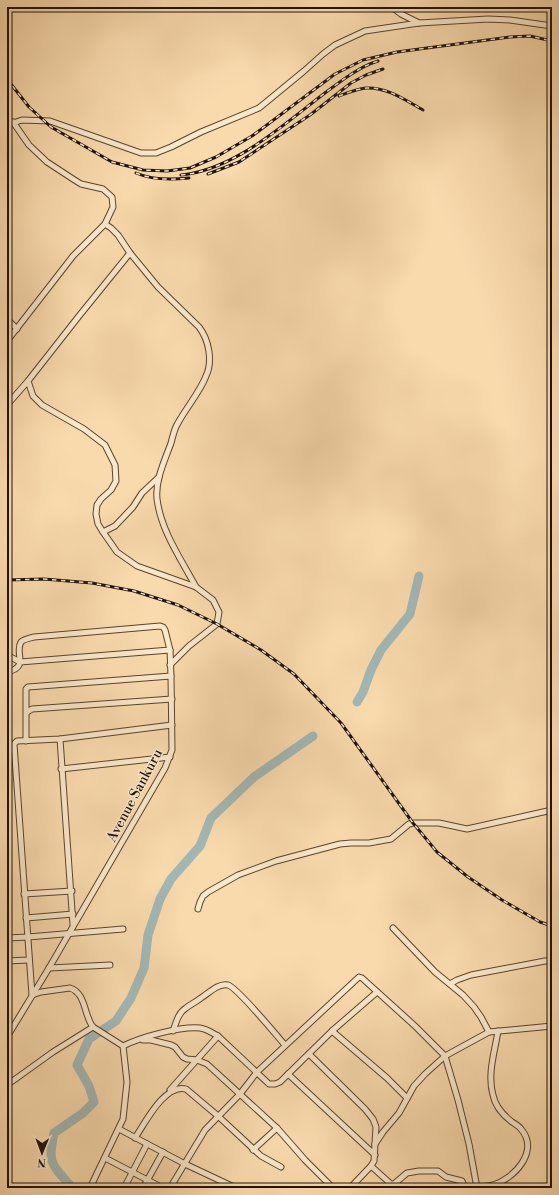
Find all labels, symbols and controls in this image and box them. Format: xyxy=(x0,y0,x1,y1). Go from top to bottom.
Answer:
street label: Avenue Sankuru xyxy=(102,746,167,846)
north arrow xyxy=(22,1133,62,1173)
text: N xyxy=(37,1155,46,1169)

